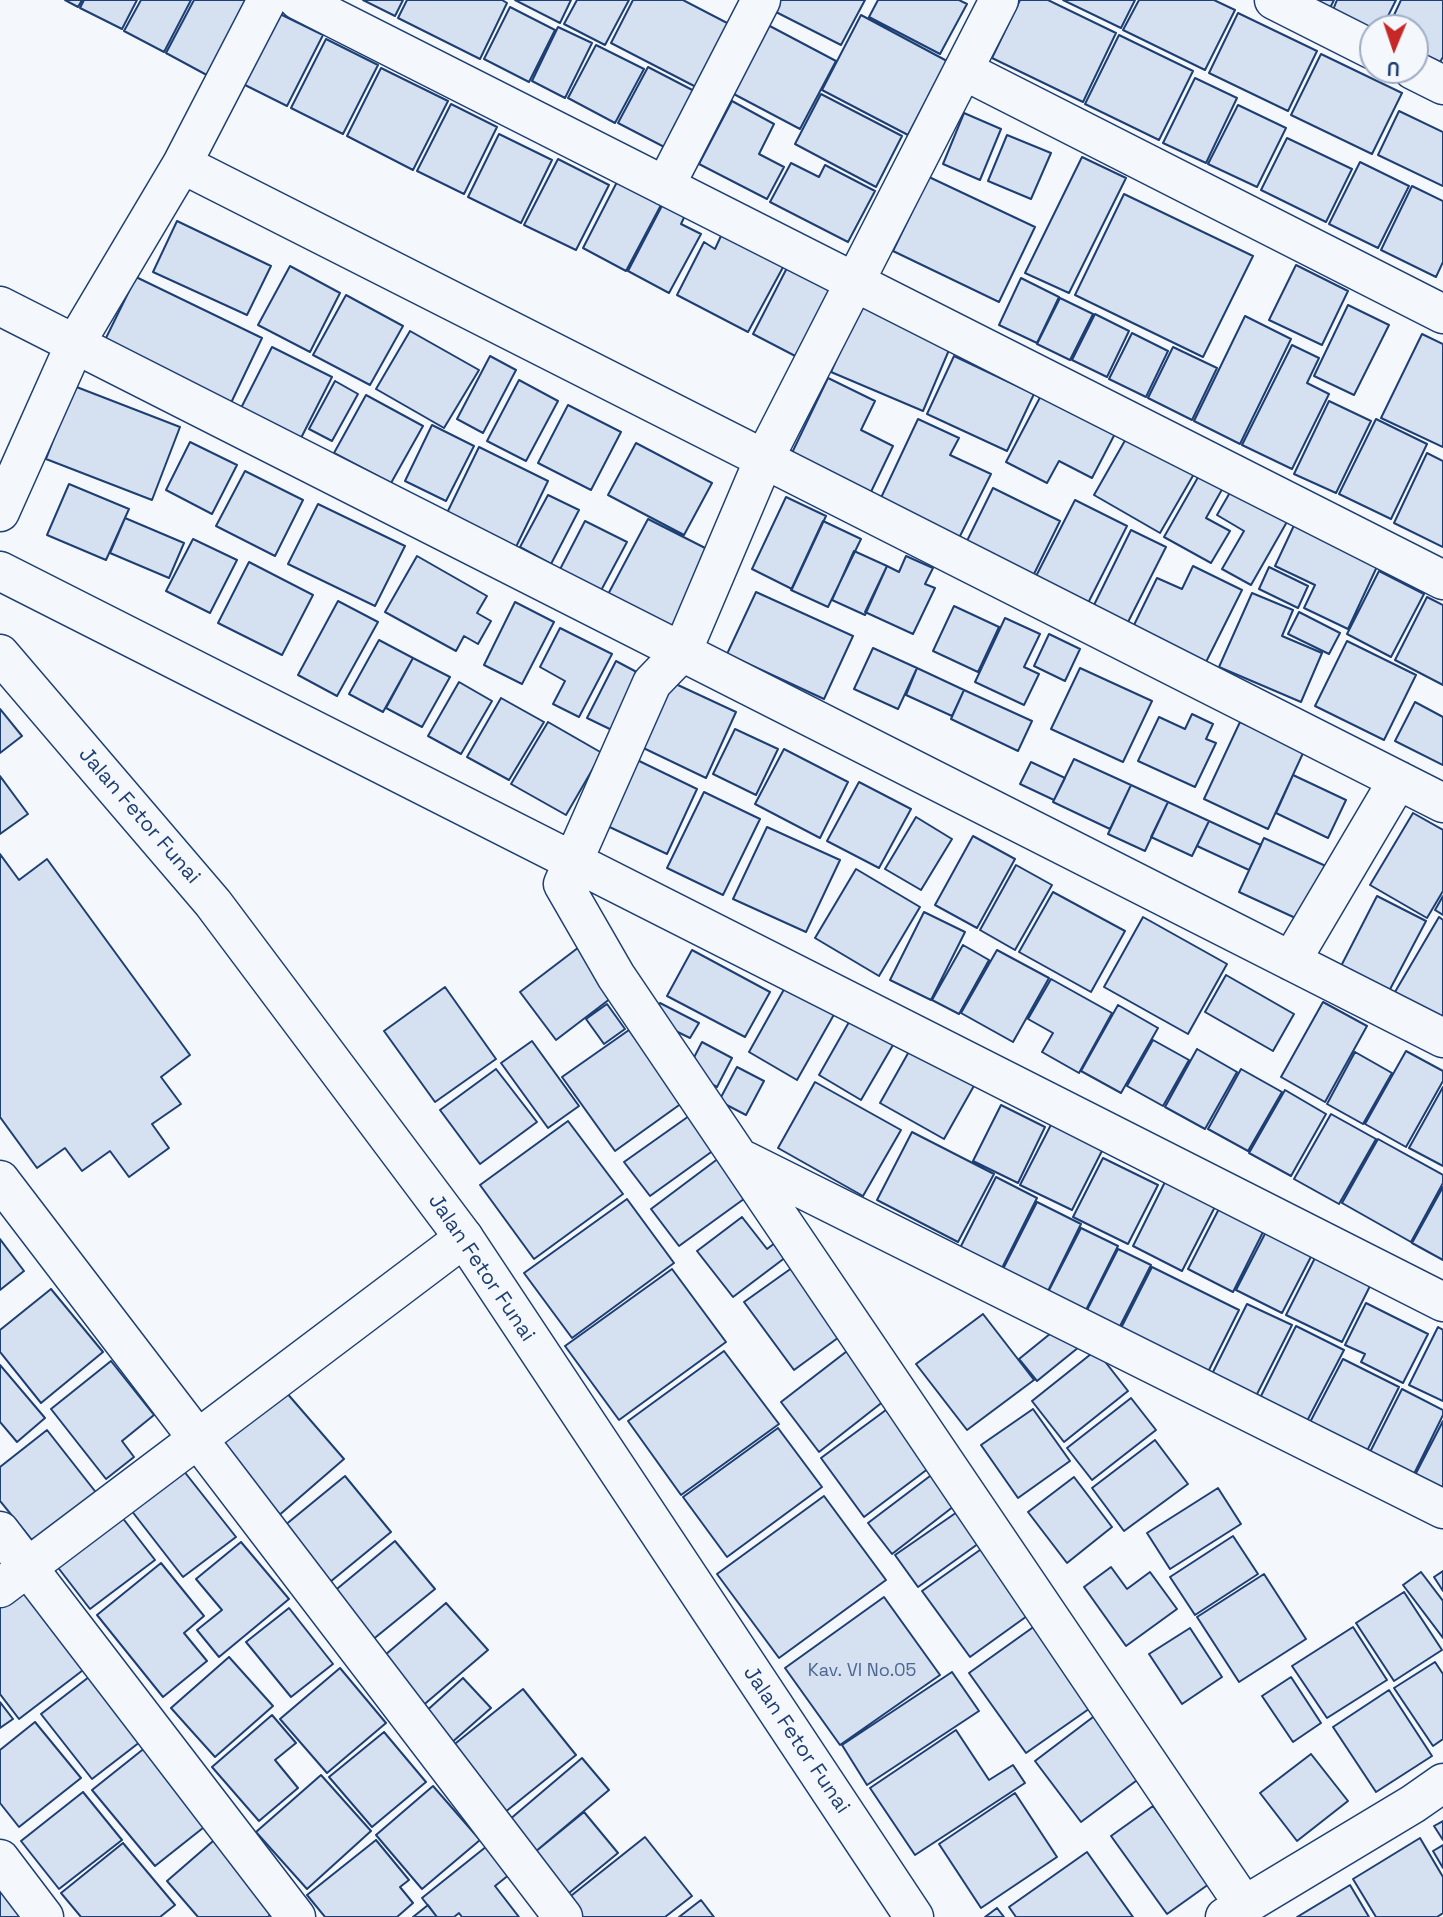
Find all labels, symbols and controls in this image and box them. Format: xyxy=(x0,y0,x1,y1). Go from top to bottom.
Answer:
north arrow xyxy=(1359,14,1429,84)
text: U xyxy=(1386,56,1400,81)
street label: Jalan Fetor Funai xyxy=(73,743,205,889)
street label: Jalan Fetor Funai xyxy=(422,1189,540,1347)
house number: Kav. VI No.05 xyxy=(808,1660,916,1682)
street label: Jalan Fetor Funai xyxy=(737,1661,855,1819)

